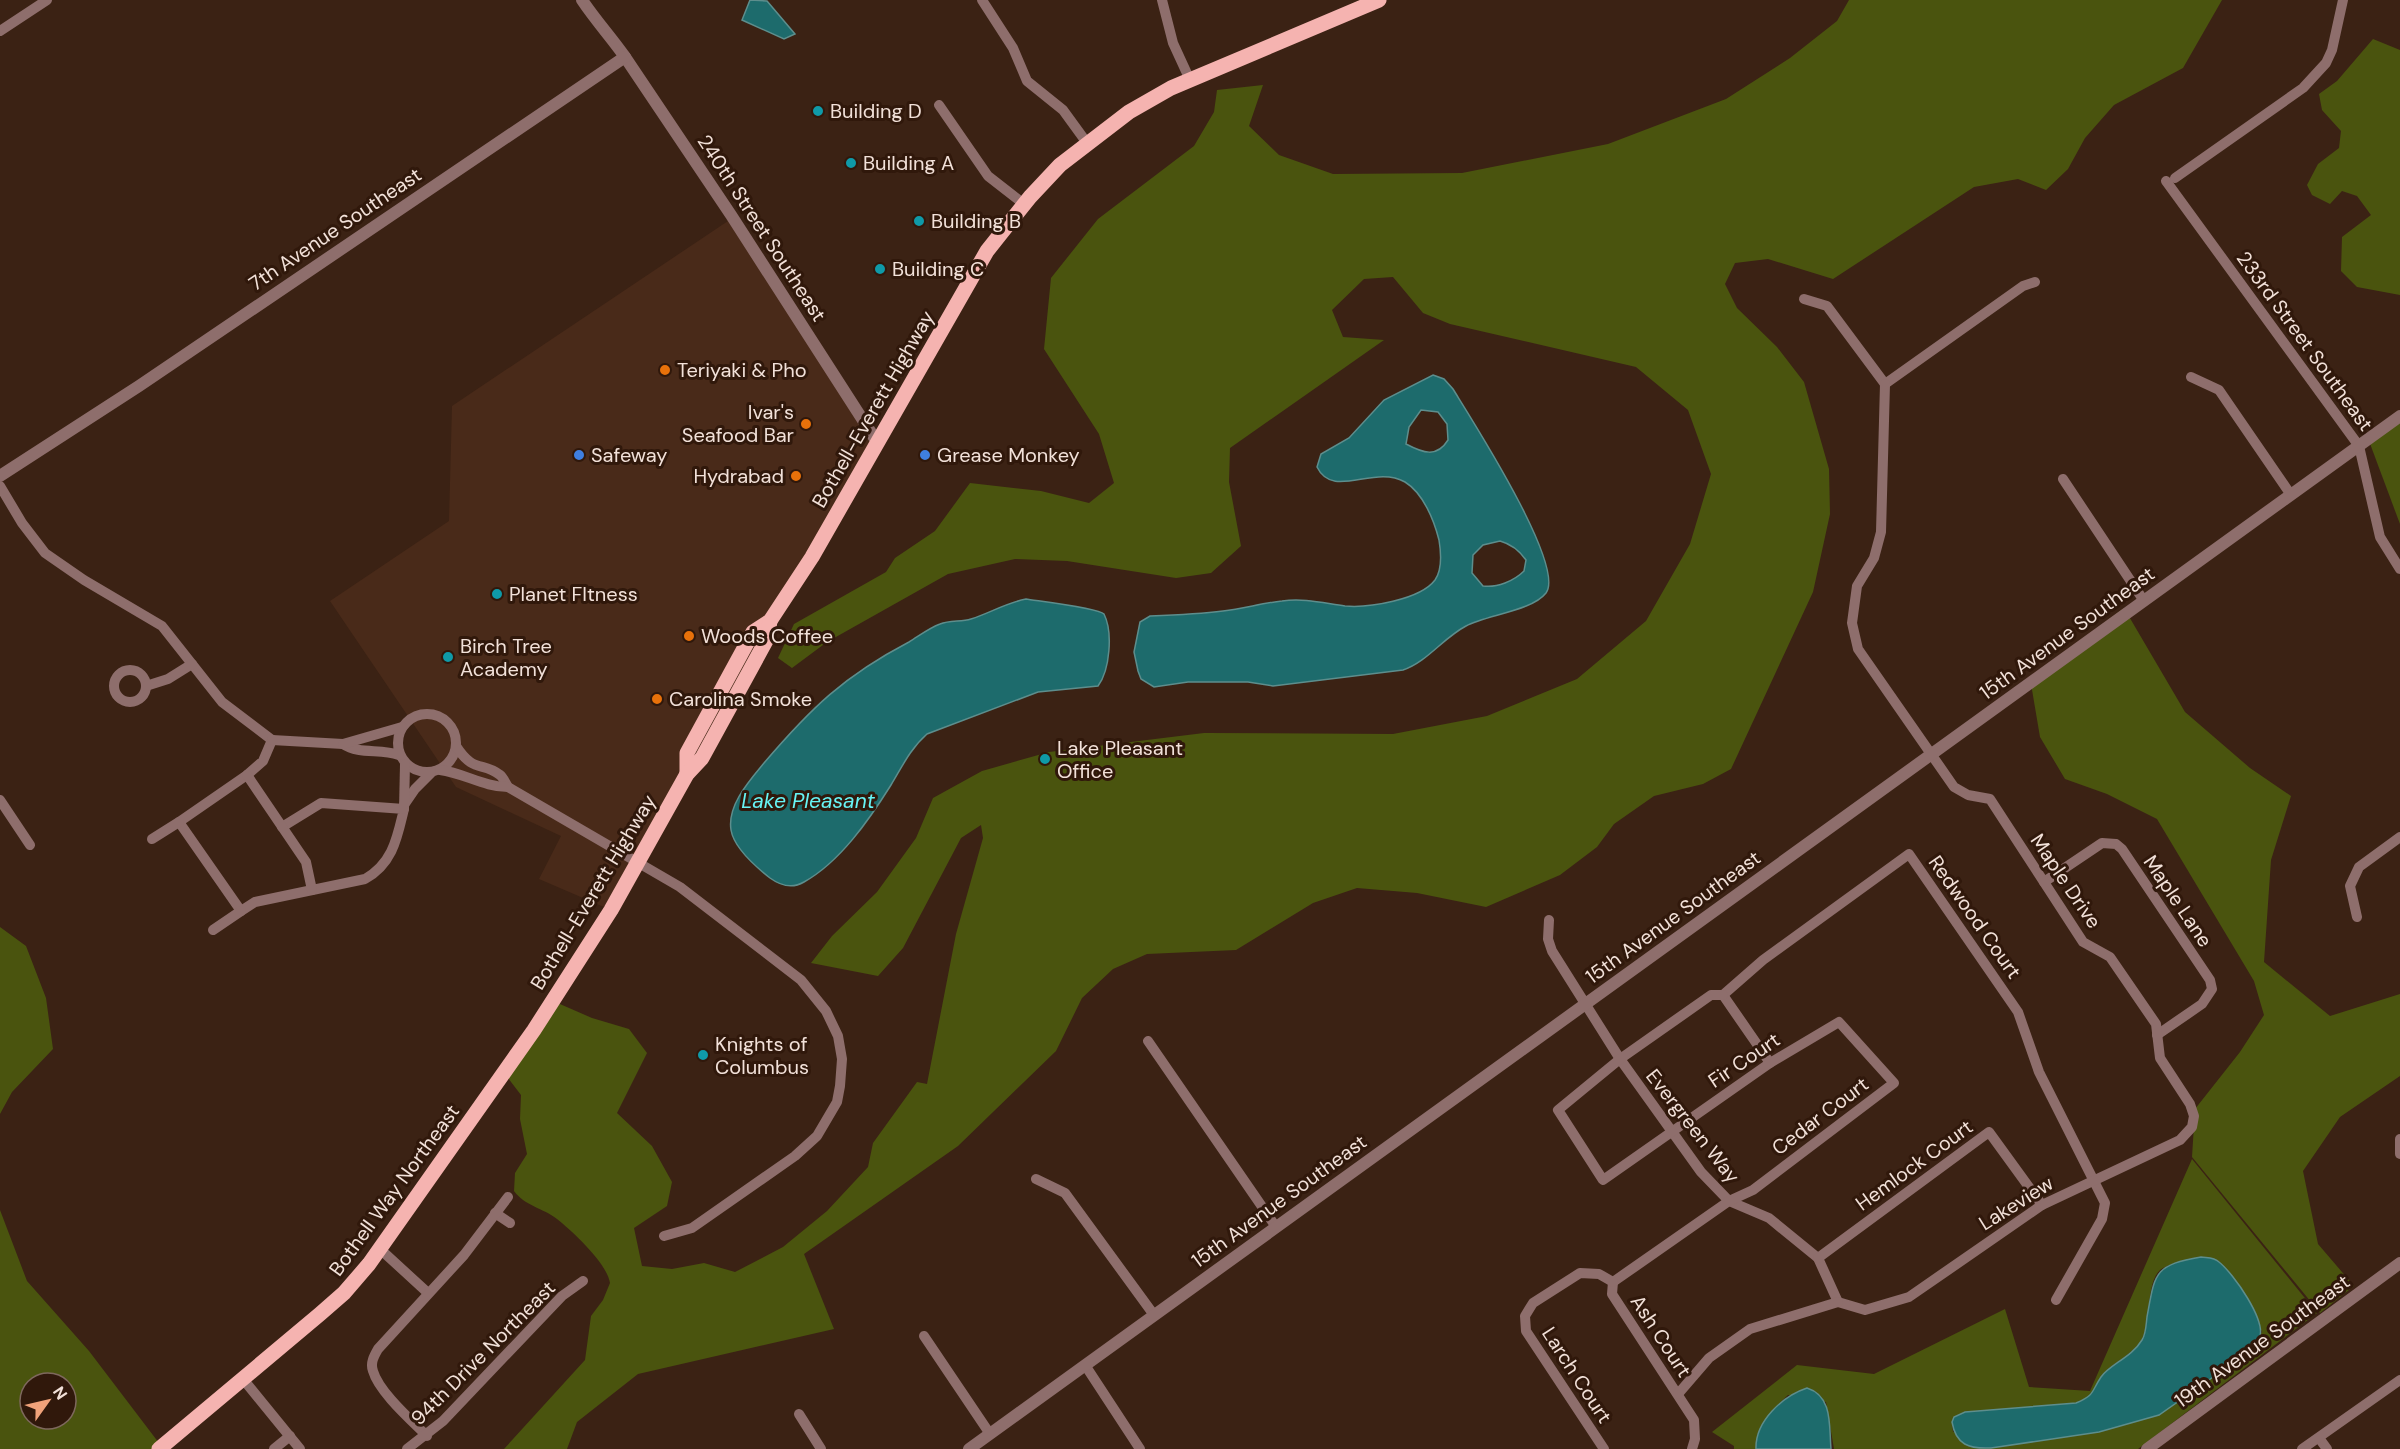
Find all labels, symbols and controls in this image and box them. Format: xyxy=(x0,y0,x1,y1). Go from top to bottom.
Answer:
place label: Building D xyxy=(830,98,922,124)
marker: Building D xyxy=(811,104,825,118)
street label: 240th Street Southeast xyxy=(692,130,832,326)
place label: Building A xyxy=(863,150,954,176)
marker: Building A xyxy=(844,156,858,170)
street label: 7th Avenue Southeast xyxy=(244,161,426,296)
place label: Building B xyxy=(931,208,1021,234)
marker: Building B xyxy=(912,214,926,228)
street label: 233rd Street Southeast xyxy=(2231,246,2379,436)
place label: Building C xyxy=(892,256,984,282)
marker: Building C xyxy=(873,262,887,276)
street label: Bothell-Everett Highway xyxy=(806,306,940,512)
place label: Teriyaki & Pho xyxy=(677,357,807,383)
marker: Teriyaki & Pho xyxy=(658,363,672,377)
place label: Ivar's Seafood Bar xyxy=(682,399,794,448)
marker: Ivar's Seafood Bar xyxy=(799,417,813,431)
place label: Safeway xyxy=(591,442,667,468)
place label: Grease Monkey xyxy=(937,442,1080,468)
marker: Safeway xyxy=(572,448,586,462)
marker: Grease Monkey xyxy=(918,448,932,462)
place label: Hydrabad xyxy=(693,463,784,489)
marker: Hydrabad xyxy=(789,469,803,483)
street label: 15th Avenue Southeast xyxy=(1974,561,2160,705)
place label: Planet FItness xyxy=(509,581,638,607)
marker: Planet FItness xyxy=(490,587,504,601)
place label: Woods Coffee xyxy=(701,623,833,649)
marker: Woods Coffee xyxy=(682,629,696,643)
place label: Birch Tree Academy xyxy=(460,633,552,682)
marker: Birch Tree Academy xyxy=(441,650,455,664)
place label: Carolina Smoke xyxy=(669,686,812,712)
marker: Carolina Smoke xyxy=(650,692,664,706)
place label: Lake Pleasant Office xyxy=(1057,735,1183,784)
marker: Lake Pleasant Office xyxy=(1038,752,1052,766)
water label: Lake Pleasant xyxy=(741,787,876,815)
street label: Bothell-Everett Highway xyxy=(524,790,662,994)
street label: Maple Drive xyxy=(2025,829,2107,933)
street label: 15th Avenue Southeast xyxy=(1580,845,1766,989)
street label: Redwood Court xyxy=(1923,850,2027,984)
street label: Maple Lane xyxy=(2138,850,2218,952)
street label: Fir Court xyxy=(1703,1026,1785,1093)
place label: Knights of Columbus xyxy=(715,1031,809,1080)
marker: Knights of Columbus xyxy=(696,1048,710,1062)
street label: Evergreen Way xyxy=(1640,1064,1746,1188)
street label: Cedar Court xyxy=(1766,1071,1874,1161)
street label: Bothell Way Northeast xyxy=(323,1099,465,1281)
street label: Hemlock Court xyxy=(1850,1114,1978,1216)
street label: 15th Avenue Southeast xyxy=(1186,1129,1372,1273)
street label: Lakeview xyxy=(1974,1170,2058,1236)
street label: 19th Avenue Southeast xyxy=(2169,1268,2355,1413)
street label: 94th Drive Northeast xyxy=(405,1275,561,1431)
street label: Ash Court xyxy=(1625,1290,1697,1382)
street label: Larch Court xyxy=(1536,1322,1618,1428)
north arrow xyxy=(18,1371,78,1431)
text: N xyxy=(48,1382,72,1404)

